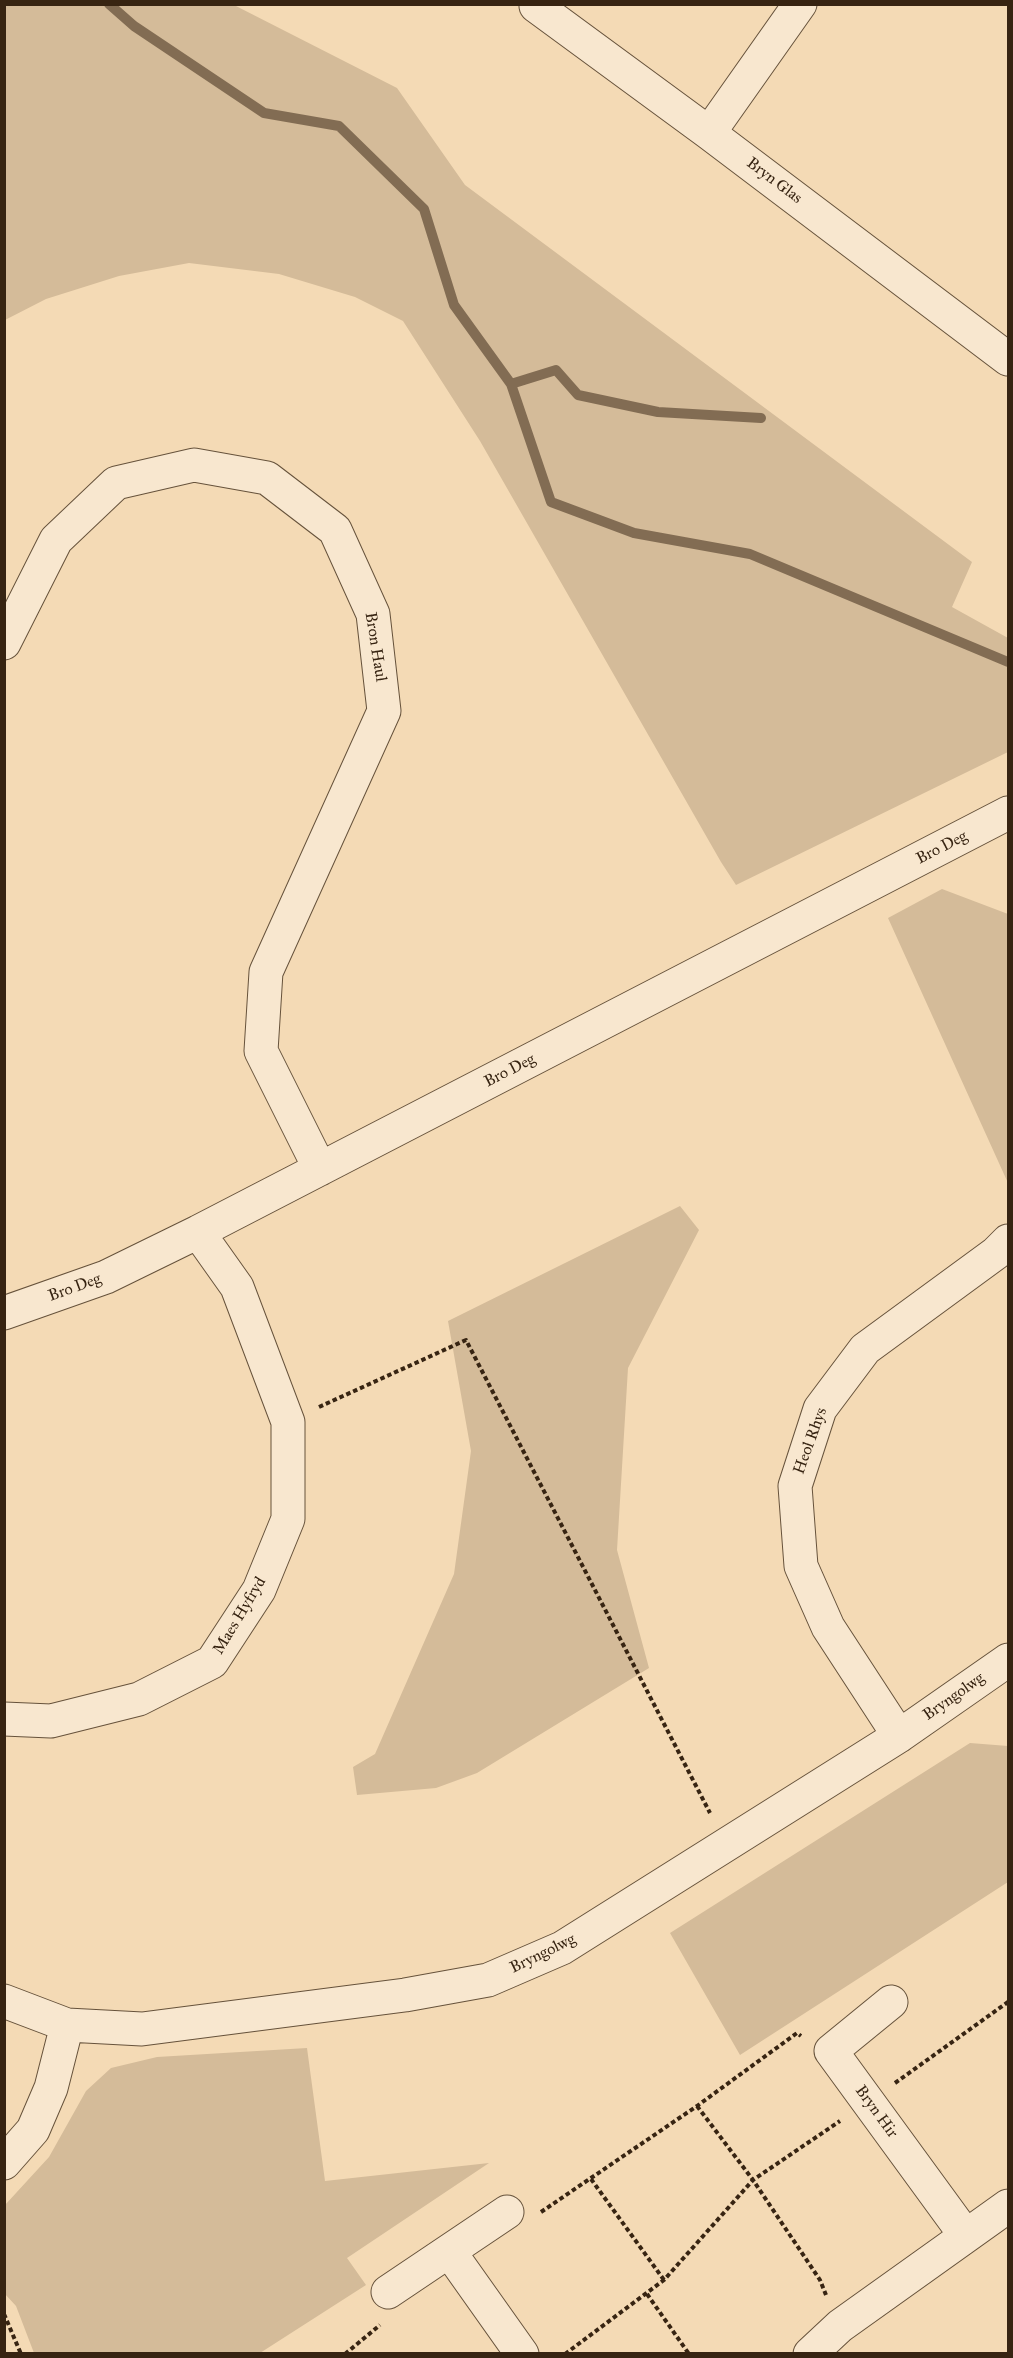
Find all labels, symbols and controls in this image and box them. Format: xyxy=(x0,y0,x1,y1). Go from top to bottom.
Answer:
street label: Bryn Glas xyxy=(742,154,806,208)
street label: Bron Haul xyxy=(360,611,390,683)
street label: Bro Deg xyxy=(913,827,971,869)
street label: Bro Deg xyxy=(481,1050,539,1092)
street label: Bro Deg xyxy=(46,1270,104,1306)
street label: Heol Rhys xyxy=(790,1405,832,1477)
street label: Maes Hyfryd xyxy=(209,1574,271,1658)
street label: Bryngolwg xyxy=(920,1669,988,1725)
street label: Bryngolwg xyxy=(507,1930,579,1978)
street label: Bryn Hir xyxy=(850,2082,902,2142)

